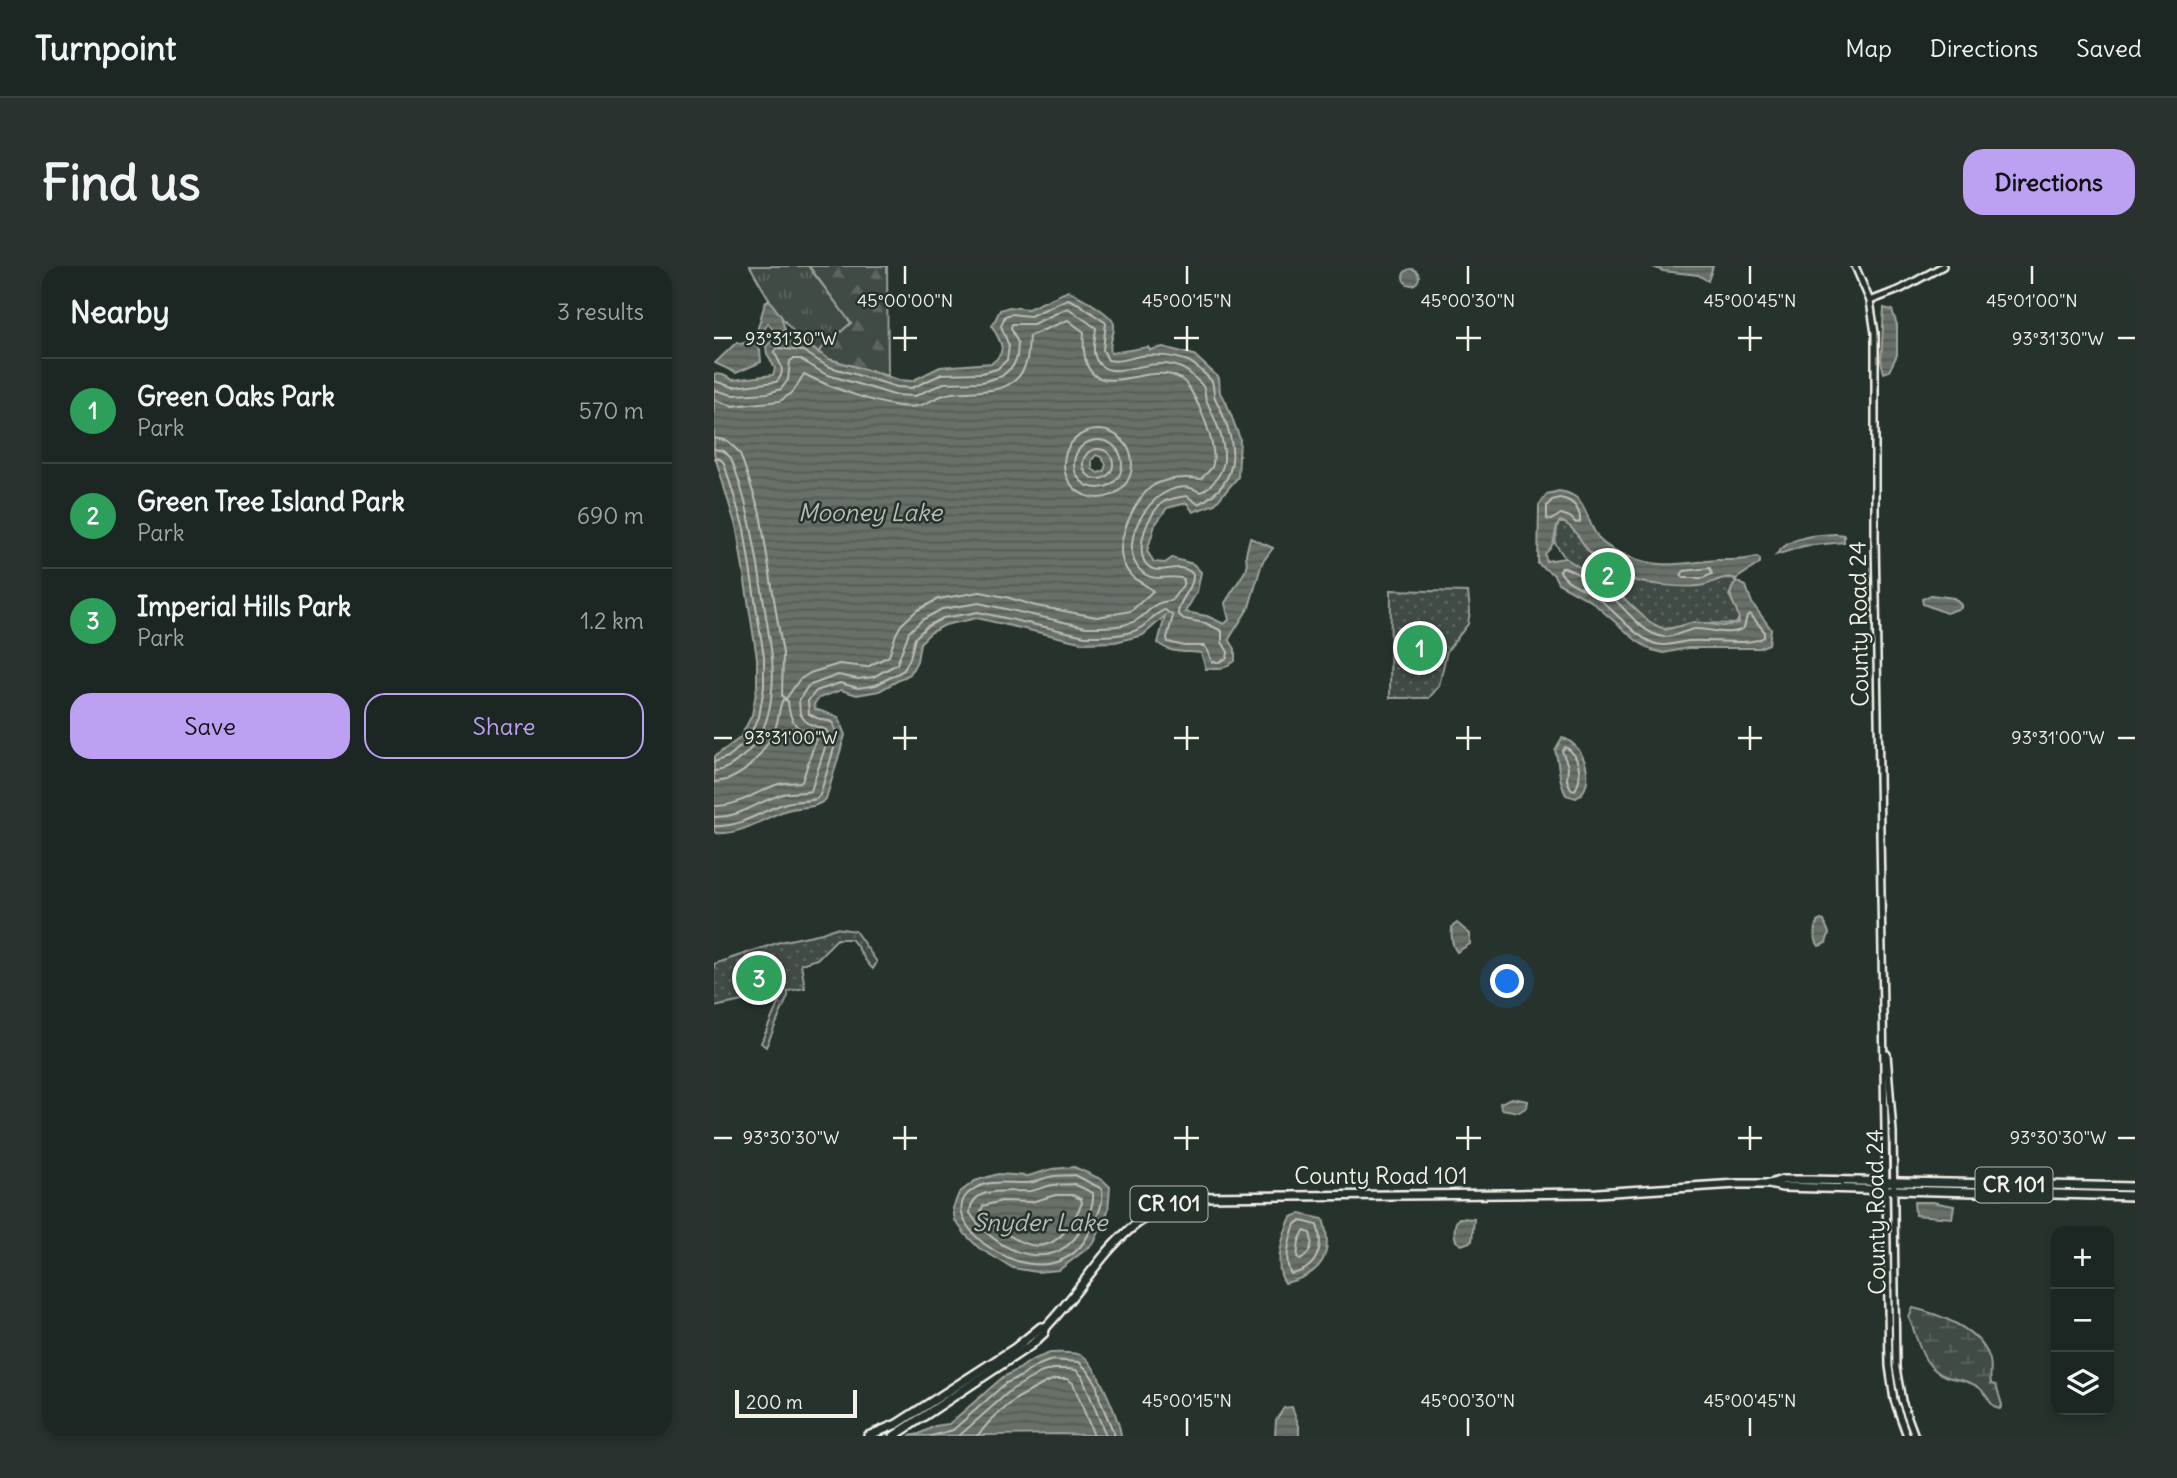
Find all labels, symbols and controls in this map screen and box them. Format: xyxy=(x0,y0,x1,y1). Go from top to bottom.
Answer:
text: Turnpoint xyxy=(35,27,176,69)
text: Map xyxy=(1845,33,1892,63)
text: Directions xyxy=(1930,33,2038,63)
text: Saved xyxy=(2076,33,2142,63)
button: Directions xyxy=(1963,149,2135,215)
text: Find us xyxy=(42,152,200,213)
text: 45°00'00"N xyxy=(857,289,953,312)
text: 45°00'15"N xyxy=(1142,289,1232,312)
text: 45°00'30"N xyxy=(1421,289,1515,312)
text: 45°00'45"N xyxy=(1704,289,1796,312)
text: 45°01'00"N xyxy=(1986,289,2078,312)
text: Nearby xyxy=(70,293,170,331)
text: 3 results xyxy=(557,297,644,326)
text: 93°31'30"W xyxy=(745,327,837,350)
text: 93°31'30"W xyxy=(2012,327,2104,350)
text: Green Oaks Park xyxy=(137,380,335,413)
text: 1 xyxy=(88,396,98,425)
text: 570 m xyxy=(579,396,644,425)
text: Park xyxy=(137,413,185,442)
text: Green Tree Island Park xyxy=(137,485,405,518)
water label: Mooney Lake xyxy=(798,497,944,527)
text: 2 xyxy=(87,501,99,530)
text: 690 m xyxy=(577,501,644,530)
text: Park xyxy=(137,518,185,547)
street label: County Road 24 xyxy=(1843,541,1874,707)
pin: 2 xyxy=(1585,549,1631,601)
text: Imperial Hills Park xyxy=(137,590,351,623)
text: 3 xyxy=(86,606,100,635)
text: 1.2 km xyxy=(580,606,644,635)
pin: 1 xyxy=(1397,622,1443,674)
text: Park xyxy=(137,623,185,652)
button: Save xyxy=(70,693,350,759)
button: Share xyxy=(364,693,644,759)
text: 93°31'00"W xyxy=(744,726,838,749)
text: 93°31'00"W xyxy=(2011,726,2105,749)
pin: 3 xyxy=(736,952,782,1004)
your location xyxy=(1490,964,1524,998)
text: 93°30'30"W xyxy=(743,1126,839,1149)
text: 93°30'30"W xyxy=(2010,1126,2106,1149)
street label: County Road 24 xyxy=(1860,1129,1891,1295)
street label: County Road 101 xyxy=(1294,1161,1468,1190)
road number: CR 101 xyxy=(1976,1168,2052,1202)
road number: CR 101 xyxy=(1130,1186,1208,1222)
water label: Snyder Lake xyxy=(973,1207,1109,1237)
map controls xyxy=(2051,1226,2114,1415)
button: + xyxy=(2051,1226,2114,1289)
button: − xyxy=(2051,1289,2114,1352)
button: layers xyxy=(2051,1352,2114,1415)
scale bar xyxy=(735,1387,858,1419)
text: 45°00'15"N xyxy=(1142,1389,1232,1412)
text: 45°00'30"N xyxy=(1421,1389,1515,1412)
text: 45°00'45"N xyxy=(1704,1389,1796,1412)
text: 200 m xyxy=(746,1390,803,1414)

